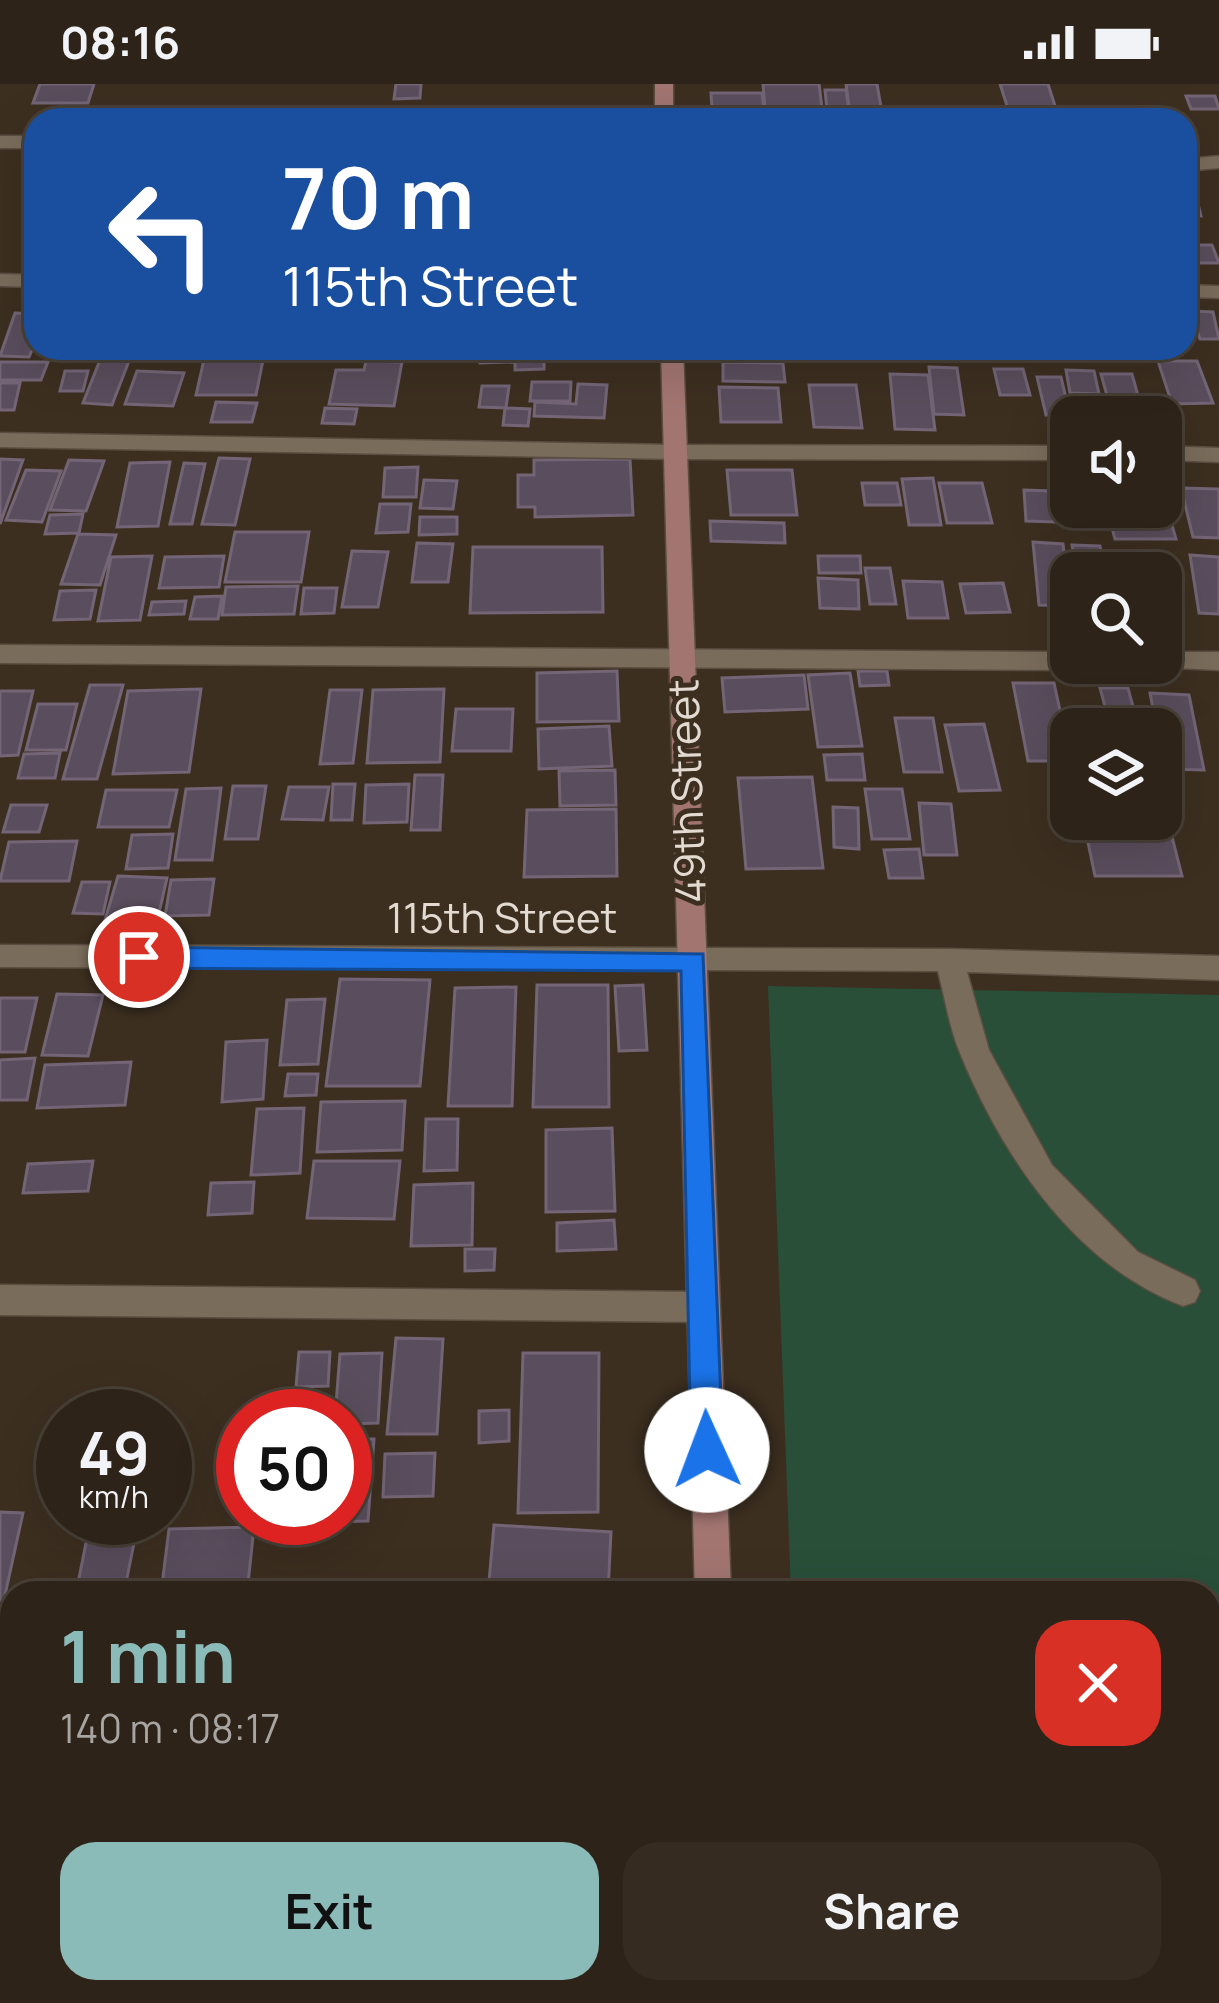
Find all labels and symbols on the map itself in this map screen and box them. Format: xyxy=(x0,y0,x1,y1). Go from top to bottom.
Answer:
street label: 49th Street xyxy=(653,678,719,904)
street label: 115th Street xyxy=(387,888,617,946)
pin xyxy=(88,906,190,1008)
position arrow xyxy=(644,1387,770,1513)
speed limit sign: 50 xyxy=(216,1389,372,1545)

